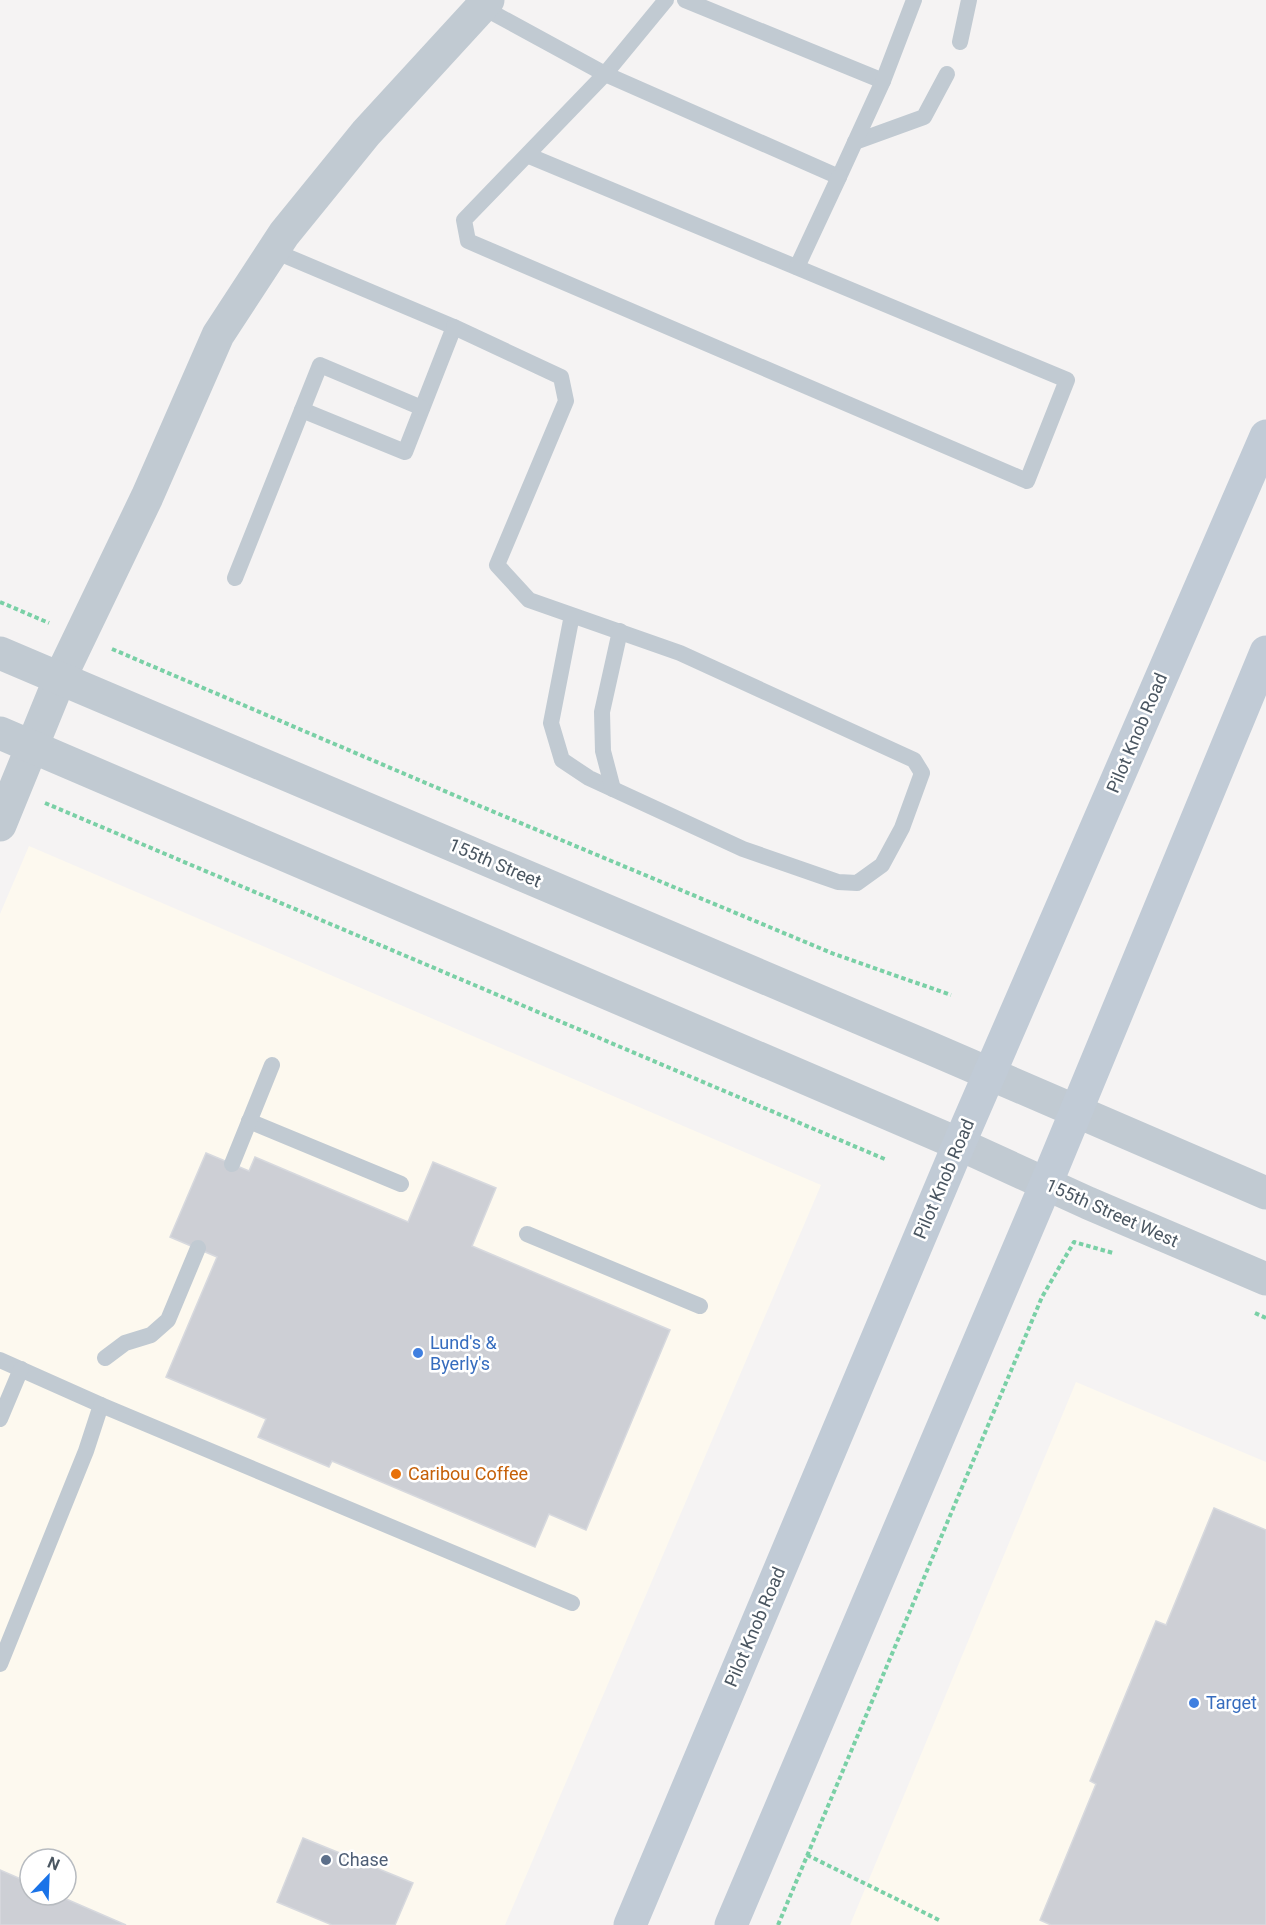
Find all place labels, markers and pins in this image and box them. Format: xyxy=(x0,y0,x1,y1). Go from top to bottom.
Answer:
place label: Lund's & Byerly's xyxy=(430,1332,498,1374)
marker: Lund's & Byerly's xyxy=(411,1346,425,1360)
place label: Caribou Coffee xyxy=(408,1463,528,1484)
marker: Caribou Coffee xyxy=(389,1467,403,1481)
place label: Target xyxy=(1206,1692,1257,1713)
marker: Target xyxy=(1187,1696,1201,1710)
place label: Chase xyxy=(338,1849,388,1870)
marker: Chase xyxy=(319,1853,333,1867)

